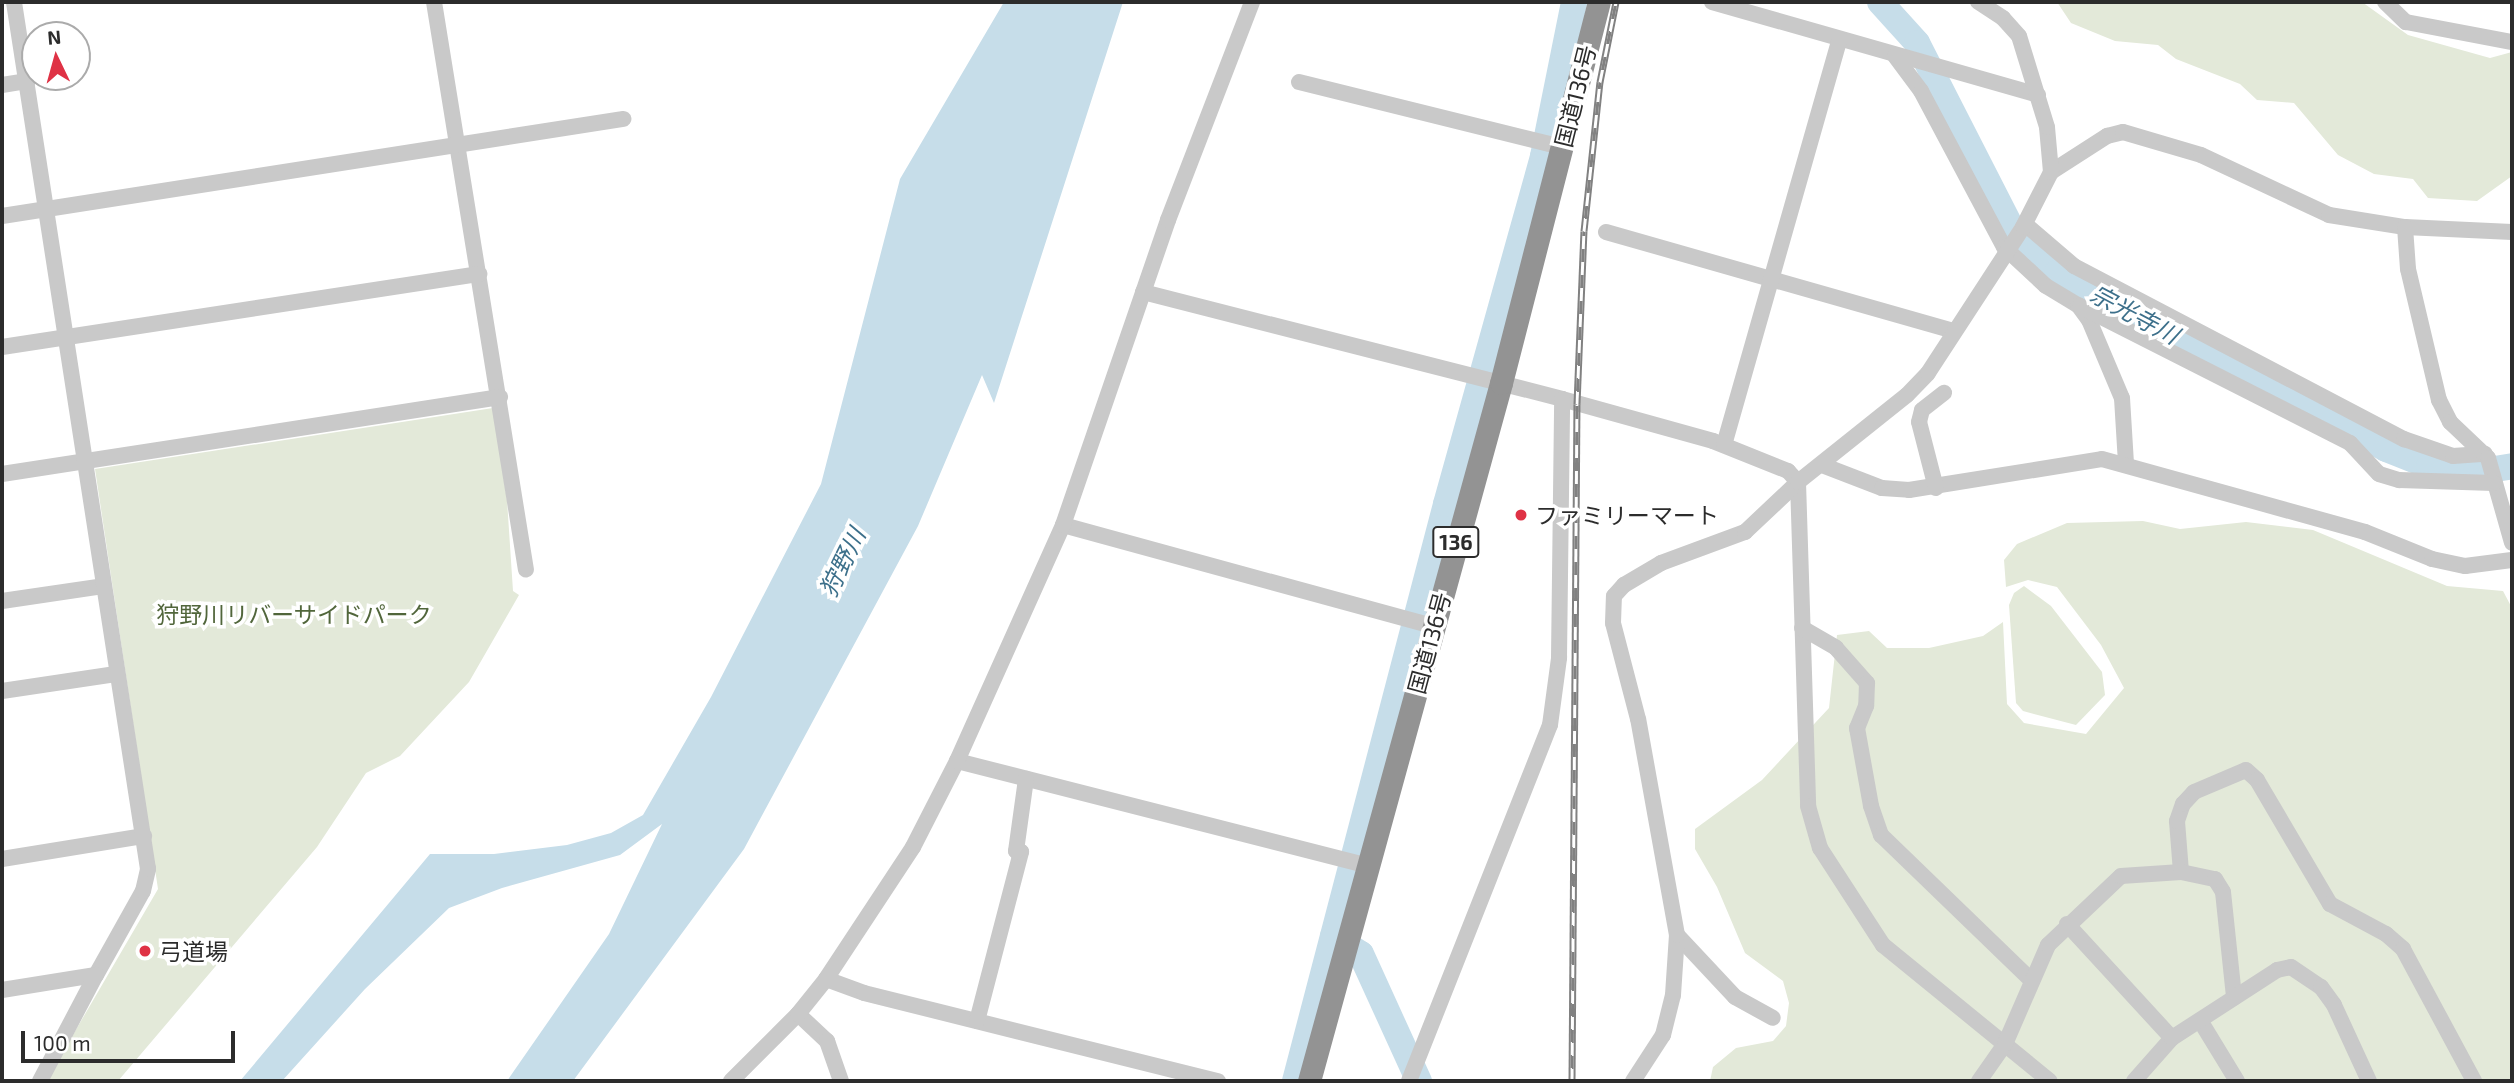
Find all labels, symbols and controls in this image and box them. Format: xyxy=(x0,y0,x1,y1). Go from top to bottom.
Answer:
north arrow xyxy=(21,21,91,91)
text: N xyxy=(46,25,62,49)
street label: 国道136号 xyxy=(1549,42,1601,150)
water label: 宗光寺川 xyxy=(2086,279,2184,349)
place label: ファミリーマート xyxy=(1535,501,1719,529)
marker: ファミリーマート xyxy=(1513,507,1529,523)
water label: 狩野川 xyxy=(813,523,871,601)
road number: 136 xyxy=(1432,524,1480,560)
street label: 国道136号 xyxy=(1402,589,1456,697)
park label: 狩野川リバーサイドパーク xyxy=(156,600,432,628)
place label: 弓道場 xyxy=(159,937,228,965)
marker: 弓道場 xyxy=(137,943,153,959)
scale bar xyxy=(24,1016,238,1060)
text: 100 m xyxy=(34,1030,91,1055)

